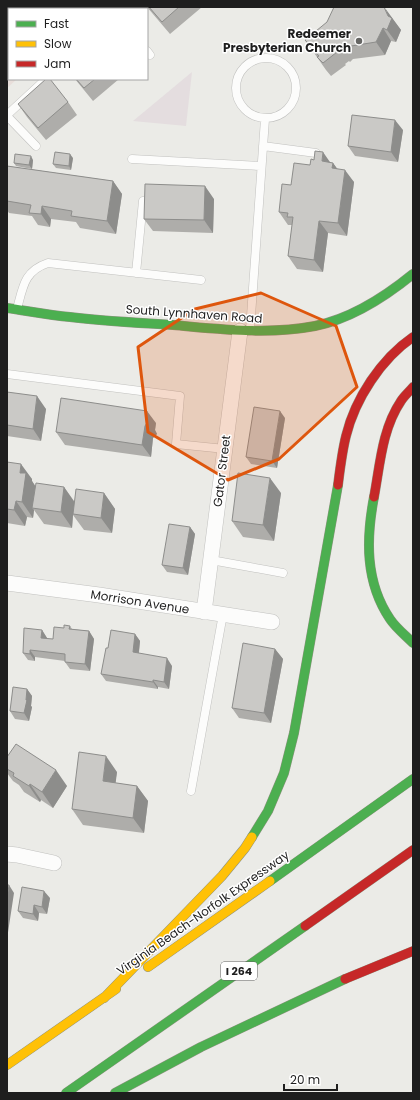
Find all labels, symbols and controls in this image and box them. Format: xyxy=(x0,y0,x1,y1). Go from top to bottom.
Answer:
legend xyxy=(8,8,148,80)
text: Fast xyxy=(44,15,69,32)
place label: Redeemer Presbyterian Church xyxy=(223,25,351,56)
text: Slow xyxy=(44,35,72,52)
marker: Redeemer Presbyterian Church xyxy=(354,36,364,46)
text: Jam xyxy=(44,55,71,72)
street label: South Lynnhaven Road xyxy=(125,300,263,327)
street label: Gator Street xyxy=(209,434,234,508)
street label: Morrison Avenue xyxy=(89,585,191,618)
street label: Virginia Beach-Norfolk Expressway xyxy=(113,846,292,979)
road number: I 264 xyxy=(221,962,257,980)
scale bar xyxy=(284,1066,337,1092)
text: 20 m xyxy=(290,1071,320,1088)

